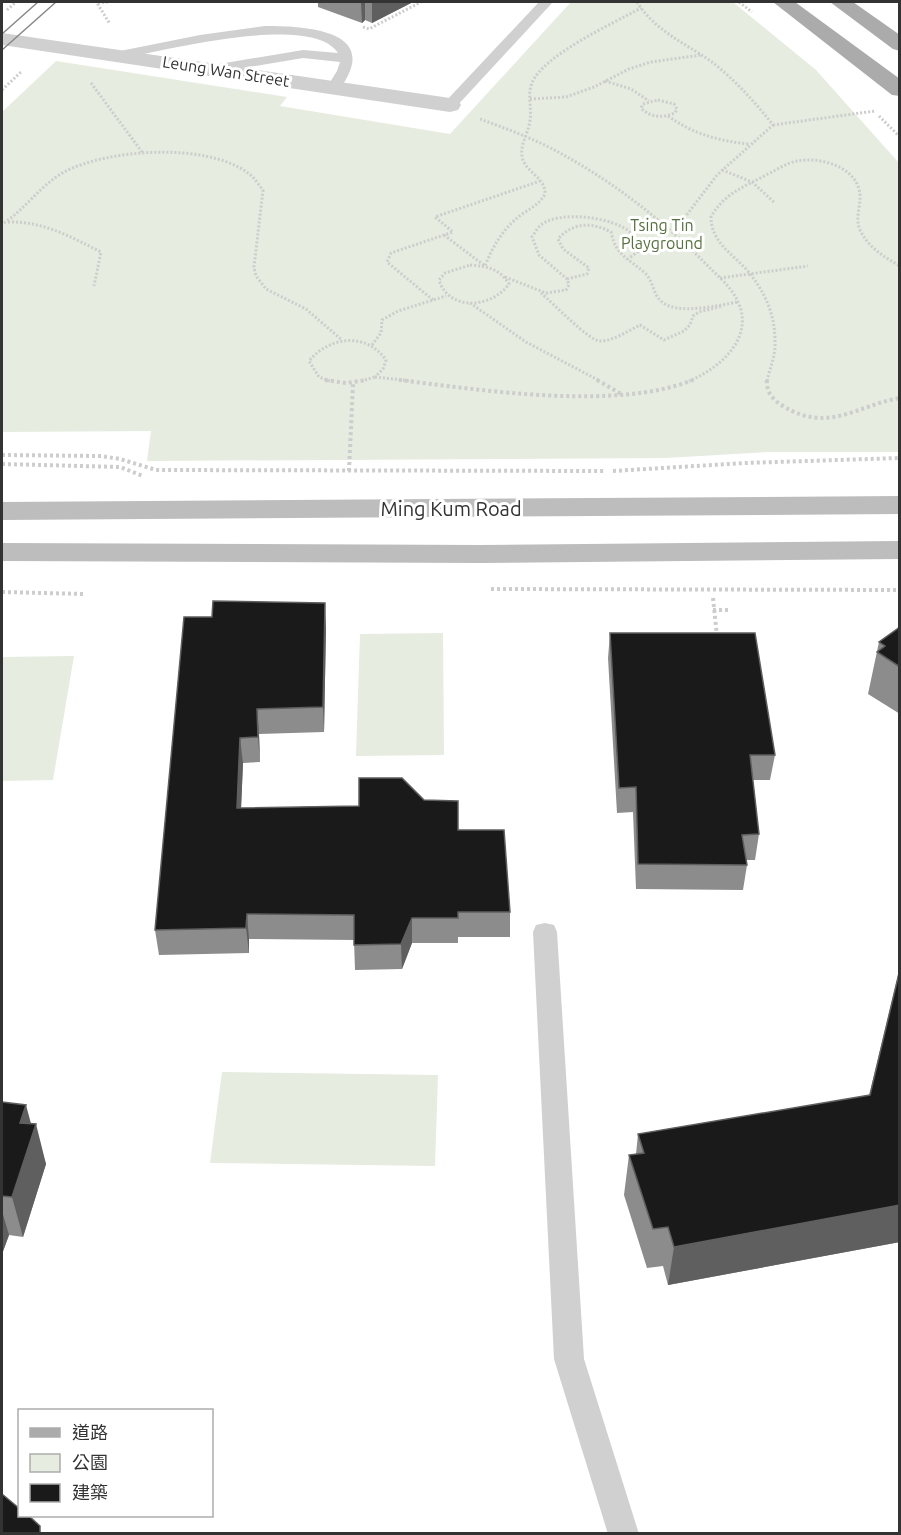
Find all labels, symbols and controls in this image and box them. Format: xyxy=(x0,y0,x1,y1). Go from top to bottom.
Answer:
street label: Leung Wan Street xyxy=(161,52,291,90)
park label: Tsing Tin Playground xyxy=(621,216,703,252)
street label: Ming Kum Road xyxy=(380,497,522,520)
legend xyxy=(18,1409,213,1517)
text: 道路 xyxy=(72,1422,108,1442)
text: 公園 xyxy=(72,1452,108,1472)
text: 建築 xyxy=(72,1482,108,1502)

